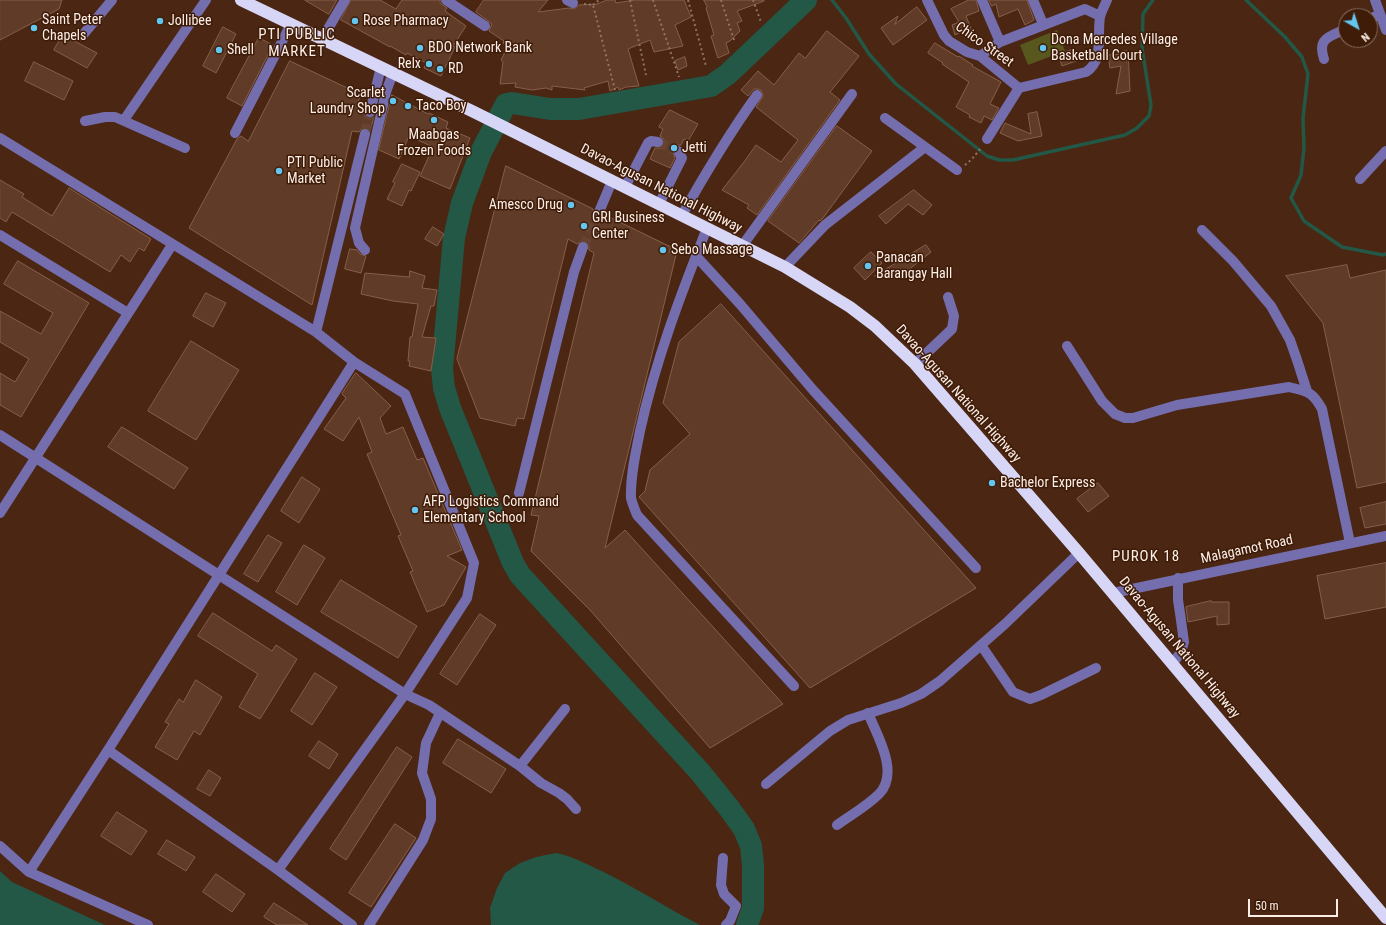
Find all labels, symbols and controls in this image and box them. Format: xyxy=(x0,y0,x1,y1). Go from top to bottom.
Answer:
north arrow xyxy=(1338,8,1378,48)
place label: Saint Peter Chapels xyxy=(42,12,103,44)
place label: Jollibee xyxy=(168,13,211,29)
place label: Rose Pharmacy xyxy=(363,13,449,29)
marker: Jollibee xyxy=(155,16,165,26)
marker: Rose Pharmacy xyxy=(350,16,360,26)
street label: Chico Street xyxy=(952,19,1016,71)
marker: Saint Peter Chapels xyxy=(29,23,39,33)
district label: PTI PUBLIC MARKET xyxy=(258,26,336,61)
text: N xyxy=(1359,30,1372,44)
place label: Dona Mercedes Village Basketball Court xyxy=(1051,32,1178,64)
place label: BDO Network Bank xyxy=(428,40,532,56)
place label: Shell xyxy=(227,42,254,58)
marker: BDO Network Bank xyxy=(415,43,425,53)
marker: Dona Mercedes Village Basketball Court xyxy=(1038,43,1048,53)
marker: Shell xyxy=(214,45,224,55)
place label: Relx xyxy=(398,56,421,72)
marker: Relx xyxy=(424,59,434,69)
place label: RD xyxy=(448,61,463,77)
marker: RD xyxy=(435,64,445,74)
place label: Scarlet Laundry Shop xyxy=(310,85,385,118)
marker: Scarlet Laundry Shop xyxy=(388,96,398,106)
place label: Taco Boy xyxy=(416,98,466,114)
marker: Taco Boy xyxy=(403,101,413,111)
marker: Maabgas Frozen Foods xyxy=(429,115,439,125)
place label: Maabgas Frozen Foods xyxy=(397,127,471,160)
place label: Jetti xyxy=(682,140,707,156)
street label: Davao-Agusan National Highway xyxy=(577,141,745,237)
marker: Jetti xyxy=(669,143,679,153)
place label: PTI Public Market xyxy=(287,155,343,188)
marker: PTI Public Market xyxy=(274,166,284,176)
place label: Amesco Drug xyxy=(489,197,563,213)
marker: Amesco Drug xyxy=(566,200,576,210)
place label: GRI Business Center xyxy=(592,210,665,242)
marker: GRI Business Center xyxy=(579,221,589,231)
place label: Sebo Massage xyxy=(671,242,752,258)
marker: Sebo Massage xyxy=(658,245,668,255)
place label: Panacan Barangay Hall xyxy=(876,250,952,282)
marker: Panacan Barangay Hall xyxy=(863,261,873,271)
street label: Davao-Agusan National Highway xyxy=(892,322,1024,466)
place label: Bachelor Express xyxy=(1000,475,1095,491)
marker: Bachelor Express xyxy=(987,478,997,488)
place label: AFP Logistics Command Elementary School xyxy=(423,494,559,526)
marker: AFP Logistics Command Elementary School xyxy=(410,505,420,515)
street label: Malagamot Road xyxy=(1199,532,1295,568)
district label: PUROK 18 xyxy=(1112,548,1180,566)
street label: Davao-Agusan National Highway xyxy=(1115,574,1243,722)
scale bar xyxy=(1250,891,1340,917)
text: 50 m xyxy=(1255,899,1279,913)

